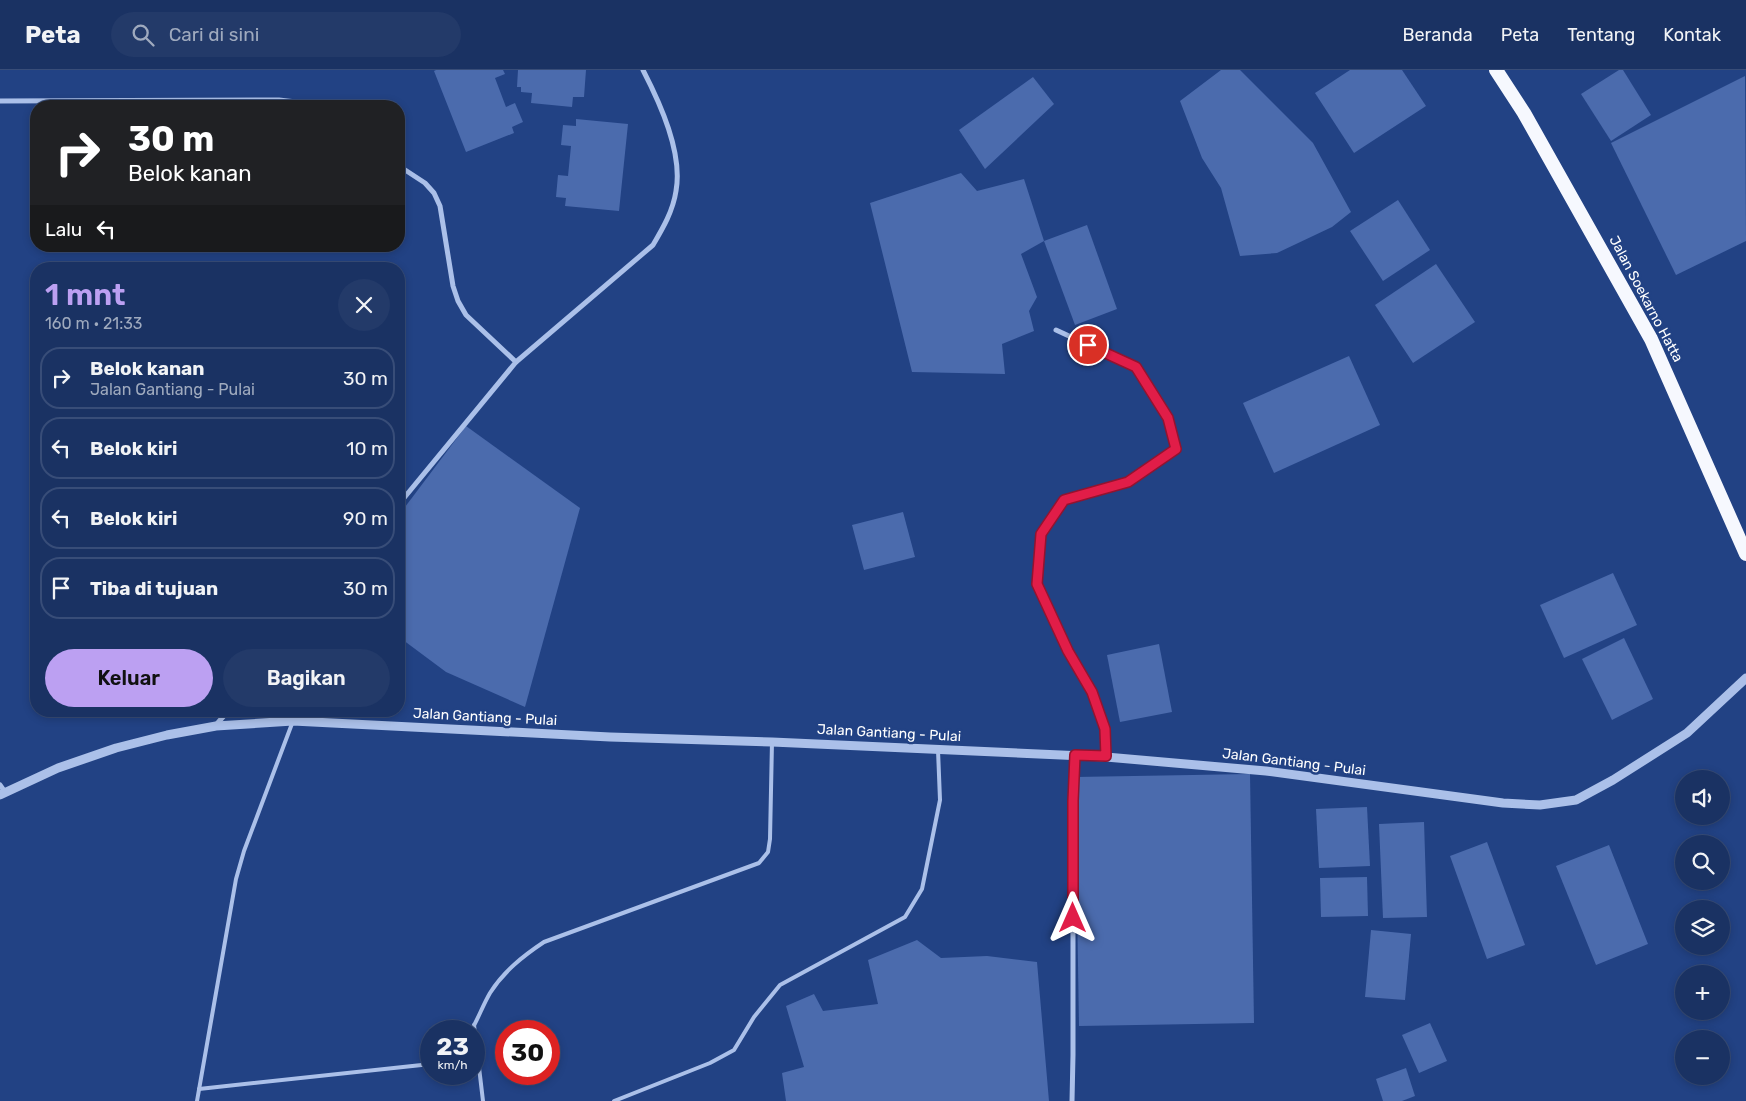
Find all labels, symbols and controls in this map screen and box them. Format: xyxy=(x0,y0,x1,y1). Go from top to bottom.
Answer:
search box xyxy=(111,12,461,57)
text: Peta xyxy=(25,21,81,49)
icon: search xyxy=(129,21,157,49)
text: Cari di sini xyxy=(169,23,259,46)
text: Beranda xyxy=(1402,24,1473,46)
text: Peta xyxy=(1501,24,1539,46)
text: Tentang xyxy=(1567,24,1635,46)
text: Kontak xyxy=(1663,24,1721,46)
text: 30 m xyxy=(128,118,214,160)
icon: right xyxy=(45,120,110,185)
text: Belok kanan xyxy=(128,160,252,187)
icon: left xyxy=(92,215,120,243)
text: Lalu xyxy=(45,218,82,241)
street label: Jalan Soekarno Hatta xyxy=(1605,233,1687,365)
text: 1 mnt xyxy=(45,277,126,313)
button: close xyxy=(338,279,390,331)
text: 160 m · 21:33 xyxy=(45,314,143,333)
pin xyxy=(1067,324,1109,366)
icon: arrive xyxy=(1074,331,1102,359)
text: Belok kanan xyxy=(90,357,205,380)
icon: right xyxy=(47,364,75,392)
text: 30 m xyxy=(343,367,388,390)
text: Jalan Gantiang - Pulai xyxy=(90,380,255,399)
icon: left xyxy=(47,434,75,462)
text: Belok kiri xyxy=(90,437,177,460)
text: 10 m xyxy=(346,437,388,460)
icon: left xyxy=(47,504,75,532)
text: Belok kiri xyxy=(90,507,177,530)
text: 90 m xyxy=(343,507,388,530)
icon: arrive xyxy=(47,574,75,602)
text: Tiba di tujuan xyxy=(90,577,218,600)
text: 30 m xyxy=(343,577,388,600)
button: Keluar xyxy=(45,649,213,707)
button: Bagikan xyxy=(223,649,390,707)
street label: Jalan Gantiang - Pulai xyxy=(413,705,557,729)
street label: Jalan Gantiang - Pulai xyxy=(817,721,961,745)
street label: Jalan Gantiang - Pulai xyxy=(1221,745,1367,779)
map controls xyxy=(1675,770,1730,1085)
button: sound xyxy=(1675,770,1730,825)
button: search xyxy=(1675,835,1730,890)
position arrow xyxy=(1046,891,1098,943)
button: layers xyxy=(1675,900,1730,955)
button: + xyxy=(1675,965,1730,1020)
speed limit sign: 30 xyxy=(495,1020,560,1085)
button: − xyxy=(1675,1030,1730,1085)
text: 23 xyxy=(436,1032,469,1061)
text: km/h xyxy=(438,1058,467,1072)

